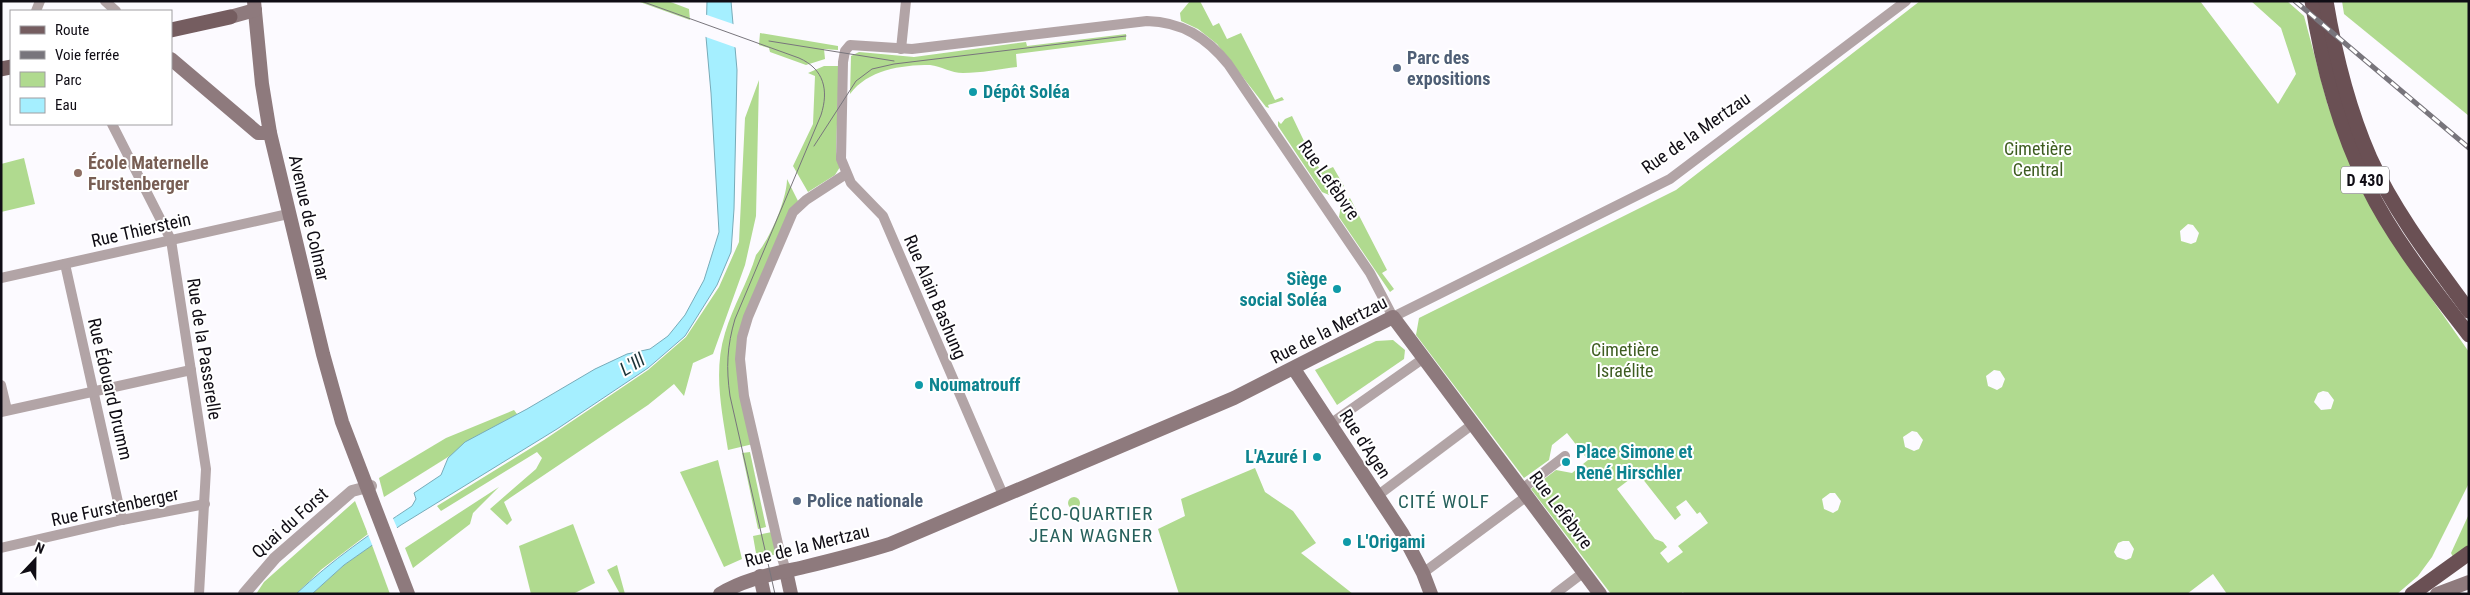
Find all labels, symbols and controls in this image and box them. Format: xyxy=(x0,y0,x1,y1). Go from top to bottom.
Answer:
legend xyxy=(10,10,172,125)
text: Route xyxy=(55,21,89,39)
text: Voie ferrée xyxy=(55,46,119,64)
place label: Parc des expositions xyxy=(1407,47,1490,89)
marker: Parc des expositions xyxy=(1391,62,1403,74)
text: Parc xyxy=(55,71,82,89)
place label: Dépôt Soléa xyxy=(983,81,1070,102)
marker: Dépôt Soléa xyxy=(967,86,979,98)
street label: Rue de la Mertzau xyxy=(1637,87,1754,178)
text: Eau xyxy=(55,96,77,114)
street label: Rue Lefèbvre xyxy=(1294,136,1364,223)
park label: Cimetière Central xyxy=(2004,138,2072,180)
place label: École Maternelle Furstenberger xyxy=(88,152,209,194)
street label: Avenue de Colmar xyxy=(285,153,334,283)
road number: D 430 xyxy=(2341,166,2389,194)
marker: École Maternelle Furstenberger xyxy=(72,167,84,179)
street label: Rue Thierstein xyxy=(89,208,193,251)
street label: Rue Alain Bashung xyxy=(900,232,971,362)
place label: Siège social Soléa xyxy=(1240,268,1327,310)
street label: Rue de la Passerelle xyxy=(183,277,226,421)
marker: Siège social Soléa xyxy=(1331,283,1343,295)
street label: Rue de la Mertzau xyxy=(1267,291,1390,368)
street label: Rue Édouard Drumm xyxy=(84,316,137,462)
park label: Cimetière Israélite xyxy=(1591,339,1659,381)
water label: L'Ill xyxy=(616,348,650,381)
place label: Noumatrouff xyxy=(929,374,1021,395)
marker: Noumatrouff xyxy=(913,379,925,391)
street label: Rue d'Agen xyxy=(1335,405,1396,482)
place label: Place Simone et René Hirschler xyxy=(1576,441,1693,483)
place label: L'Azuré I xyxy=(1245,446,1307,467)
marker: L'Azuré I xyxy=(1311,451,1323,463)
marker: Place Simone et René Hirschler xyxy=(1560,456,1572,468)
street label: Rue Lefèbvre xyxy=(1525,467,1597,553)
street label: Rue Furstenberger xyxy=(49,483,181,530)
street label: Quai du Forst xyxy=(247,483,332,562)
place label: Police nationale xyxy=(807,490,923,511)
district label: CITÉ WOLF xyxy=(1398,490,1490,513)
marker: Police nationale xyxy=(791,495,803,507)
district label: ÉCO-QUARTIER JEAN WAGNER xyxy=(1029,502,1153,547)
street label: Rue de la Mertzau xyxy=(742,520,871,571)
place label: L'Origami xyxy=(1357,531,1425,552)
north arrow xyxy=(10,535,60,585)
marker: L'Origami xyxy=(1341,536,1353,548)
text: N xyxy=(33,539,47,557)

